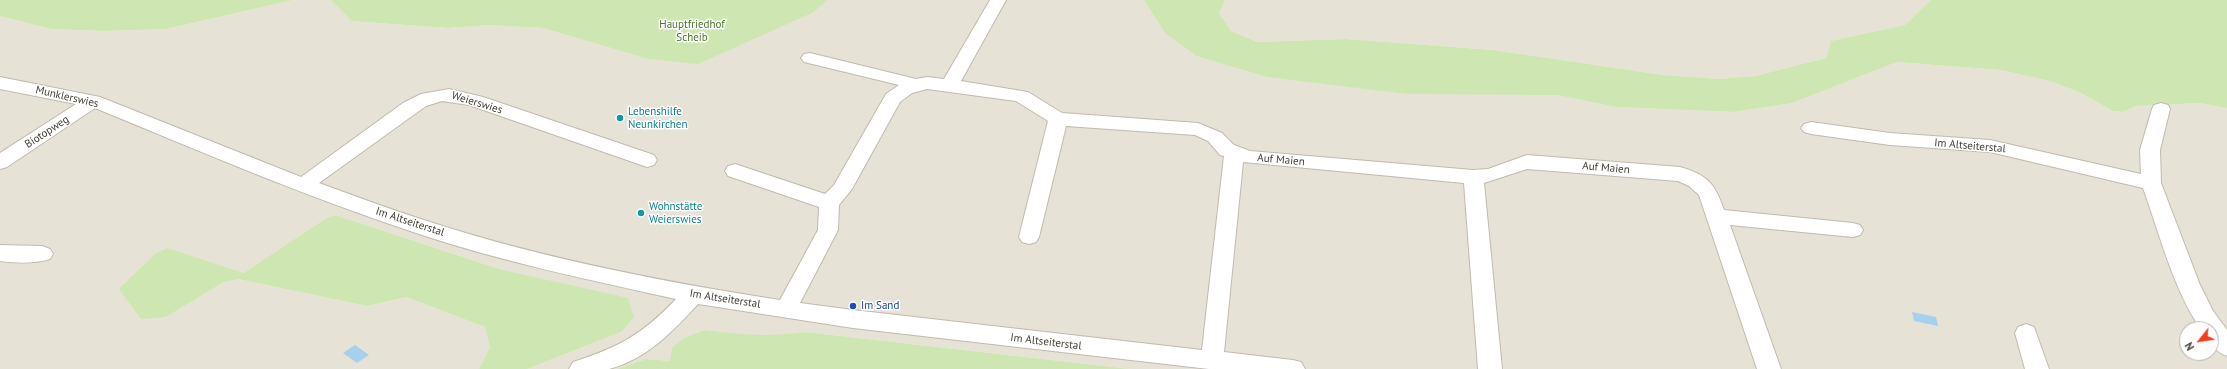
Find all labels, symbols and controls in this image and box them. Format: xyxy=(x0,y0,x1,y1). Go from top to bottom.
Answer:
park label: Hauptfriedhof Scheib xyxy=(659,18,725,44)
street label: Munklerswies xyxy=(34,83,100,111)
street label: Weierswies xyxy=(450,89,504,117)
place label: Lebenshilfe Neunkirchen xyxy=(628,105,687,131)
street label: Biotopweg xyxy=(22,113,72,151)
marker: Lebenshilfe Neunkirchen xyxy=(615,113,625,123)
street label: Im Altseiterstal xyxy=(1934,136,2006,156)
street label: Auf Maien xyxy=(1257,151,1305,169)
street label: Auf Maien xyxy=(1582,159,1630,177)
place label: Wohnstätte Weierswies xyxy=(649,200,702,226)
street label: Im Altseiterstal xyxy=(374,205,446,239)
marker: Wohnstätte Weierswies xyxy=(636,208,646,218)
street label: Im Altseiterstal xyxy=(689,287,761,311)
place label: Im Sand xyxy=(861,299,899,313)
marker: Im Sand xyxy=(848,301,858,311)
north arrow xyxy=(2179,321,2219,361)
street label: Im Altseiterstal xyxy=(1010,331,1082,353)
text: N xyxy=(2182,340,2197,353)

